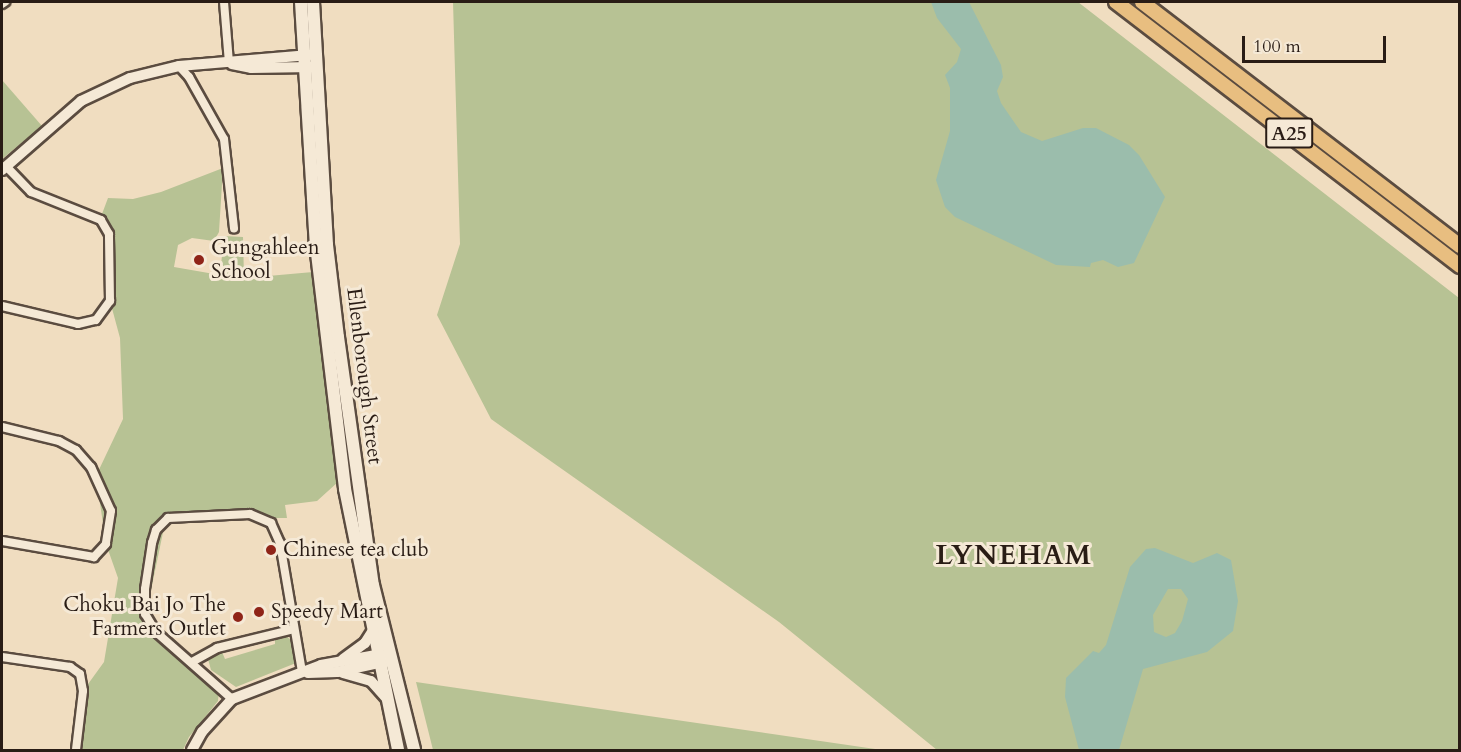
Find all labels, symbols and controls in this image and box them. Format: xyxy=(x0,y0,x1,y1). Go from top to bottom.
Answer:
scale bar xyxy=(1245,24,1389,62)
text: 100 m xyxy=(1253,34,1301,59)
road number: A25 xyxy=(1265,116,1313,150)
place label: Gungahleen School xyxy=(211,235,320,285)
marker: Gungahleen School xyxy=(192,253,206,267)
street label: Ellenborough Street xyxy=(341,286,387,466)
place label: Chinese tea club xyxy=(283,537,429,563)
district label: LYNEHAM xyxy=(936,540,1092,572)
marker: Chinese tea club xyxy=(264,543,278,557)
place label: Choku Bai Jo The Farmers Outlet xyxy=(63,592,226,642)
place label: Speedy Mart xyxy=(271,599,383,625)
marker: Speedy Mart xyxy=(252,605,266,619)
marker: Choku Bai Jo The Farmers Outlet xyxy=(231,610,245,624)

